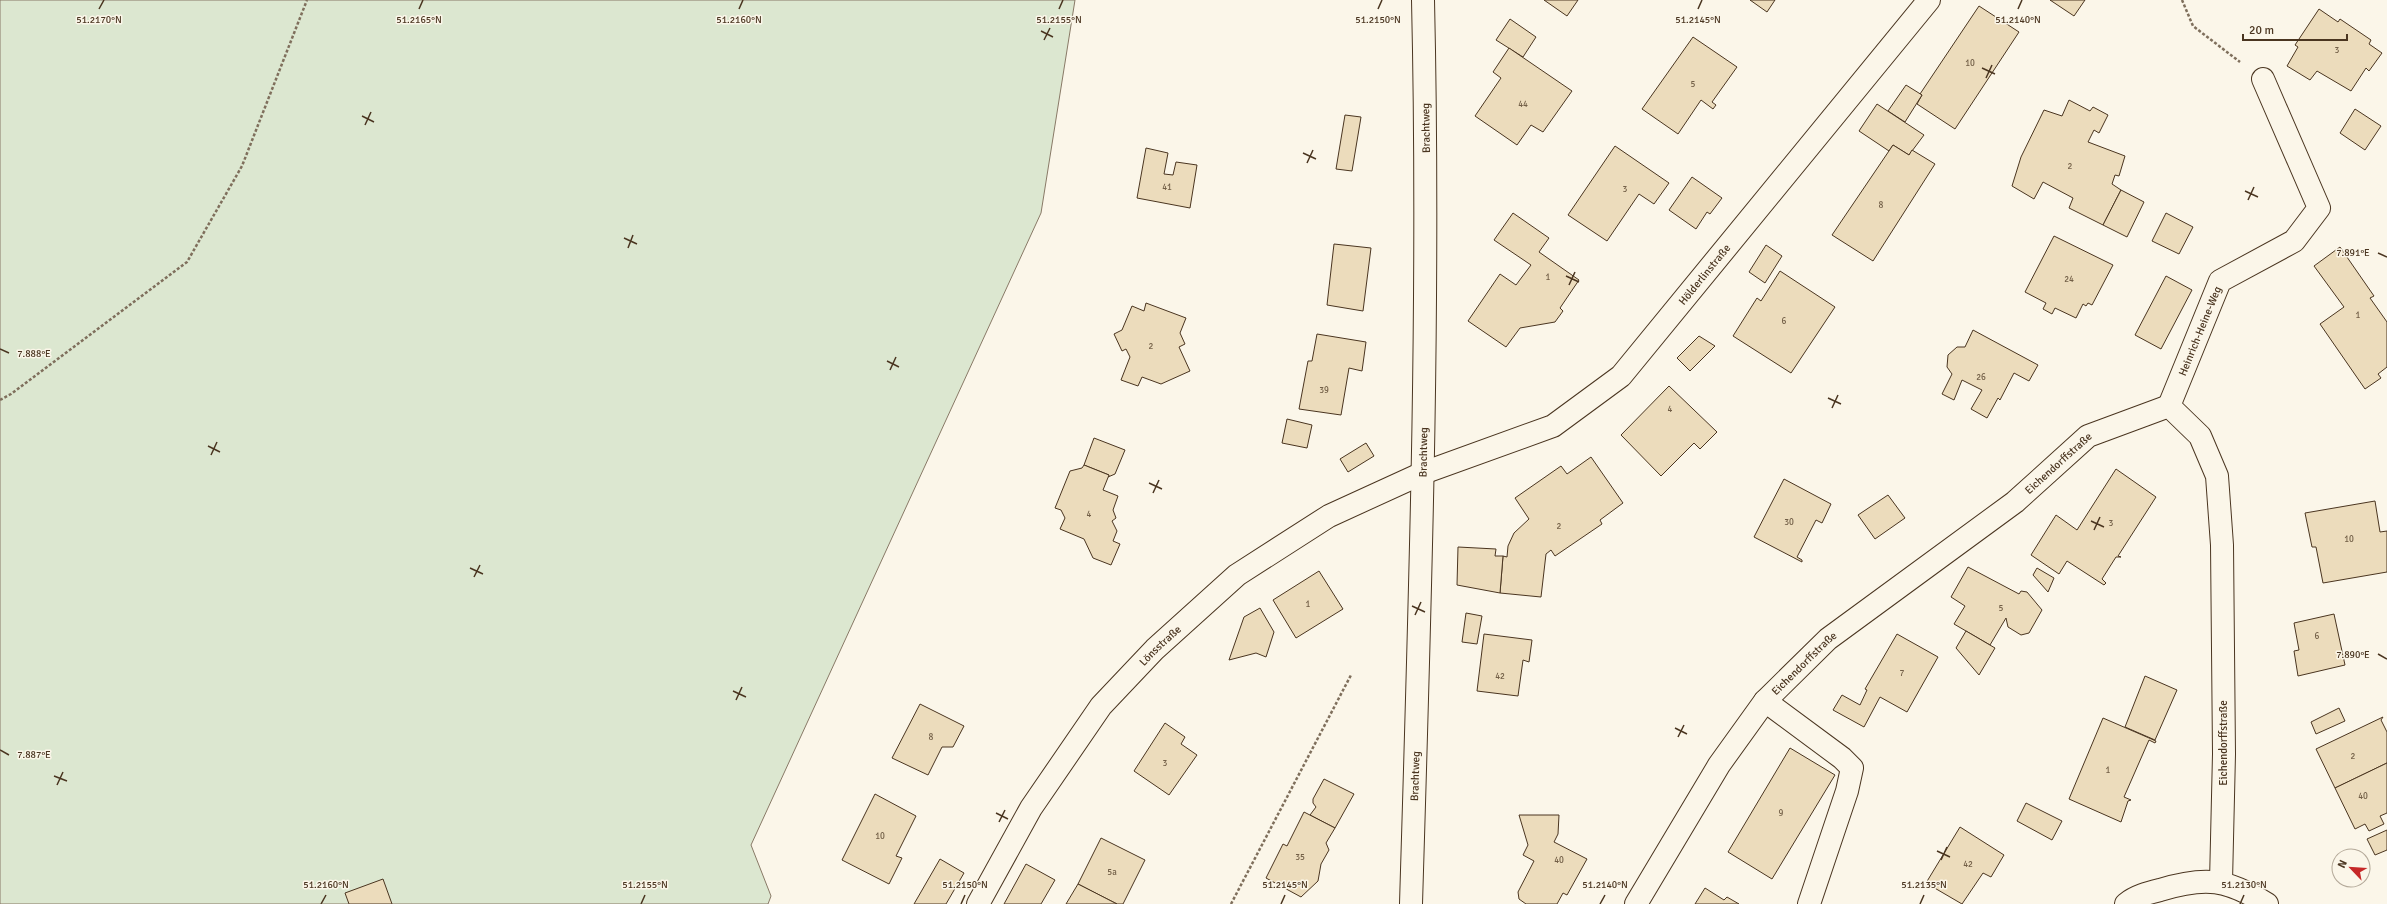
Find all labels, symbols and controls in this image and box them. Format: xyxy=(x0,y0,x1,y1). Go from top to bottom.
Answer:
text: 51.2170°N xyxy=(76,14,122,26)
text: 51.2165°N xyxy=(396,14,442,26)
text: 51.2160°N xyxy=(716,14,762,26)
text: 51.2155°N xyxy=(1036,14,1082,26)
text: 51.2150°N xyxy=(1355,14,1401,26)
text: 51.2145°N xyxy=(1675,14,1721,26)
text: 51.2140°N xyxy=(1995,14,2041,26)
scale bar xyxy=(2243,16,2347,42)
text: 20 m xyxy=(2249,23,2274,38)
house number: 3 xyxy=(2335,45,2340,56)
house number: 10 xyxy=(1965,58,1975,69)
house number: 5 xyxy=(1691,79,1696,90)
house number: 44 xyxy=(1518,99,1528,110)
street label: Brachtweg xyxy=(1419,103,1433,153)
house number: 2 xyxy=(2068,161,2073,172)
house number: 41 xyxy=(1162,182,1172,193)
house number: 3 xyxy=(1623,184,1628,195)
house number: 8 xyxy=(1879,200,1884,211)
street label: Hölderlinstraße xyxy=(1676,241,1733,307)
text: 7.891°E xyxy=(2336,247,2370,259)
house number: 1 xyxy=(1546,272,1551,283)
house number: 24 xyxy=(2064,274,2074,285)
street label: Heinrich-Heine-Weg xyxy=(2175,284,2224,378)
house number: 1 xyxy=(2356,310,2361,321)
house number: 6 xyxy=(1782,316,1787,327)
house number: 2 xyxy=(1149,341,1154,352)
text: 7.888°E xyxy=(17,348,51,360)
house number: 26 xyxy=(1976,372,1986,383)
house number: 39 xyxy=(1319,385,1329,396)
house number: 4 xyxy=(1668,404,1673,415)
street label: Brachtweg xyxy=(1416,427,1430,477)
street label: Eichendorffstraße xyxy=(2022,430,2094,497)
house number: 4 xyxy=(1087,509,1092,520)
house number: 30 xyxy=(1784,517,1794,528)
house number: 3 xyxy=(2109,518,2114,529)
house number: 2 xyxy=(1557,521,1562,532)
house number: 10 xyxy=(2344,534,2354,545)
house number: 1 xyxy=(1306,599,1311,610)
house number: 5 xyxy=(1999,603,2004,614)
street label: Lönsstraße xyxy=(1136,622,1183,668)
street label: Eichendorffstraße xyxy=(1769,629,1839,698)
house number: 6 xyxy=(2315,631,2320,642)
text: 7.890°E xyxy=(2336,649,2370,661)
house number: 7 xyxy=(1900,668,1905,679)
house number: 42 xyxy=(1495,671,1505,682)
street label: Eichendorffstraße xyxy=(2217,700,2230,786)
house number: 8 xyxy=(929,732,934,743)
text: 7.887°E xyxy=(17,749,51,761)
street label: Brachtweg xyxy=(1408,751,1422,801)
house number: 2 xyxy=(2351,751,2356,762)
house number: 3 xyxy=(1163,758,1168,769)
house number: 1 xyxy=(2106,765,2111,776)
house number: 40 xyxy=(2358,791,2368,802)
house number: 9 xyxy=(1779,808,1784,819)
house number: 10 xyxy=(875,831,885,842)
north arrow xyxy=(2331,848,2371,888)
house number: 35 xyxy=(1295,852,1305,863)
house number: 40 xyxy=(1554,855,1564,866)
text: N xyxy=(2335,858,2350,870)
house number: 42 xyxy=(1963,859,1973,870)
house number: 5a xyxy=(1107,867,1117,878)
text: 51.2160°N xyxy=(303,879,349,891)
text: 51.2155°N xyxy=(622,879,668,891)
text: 51.2150°N xyxy=(942,879,988,891)
text: 51.2145°N xyxy=(1262,879,1308,891)
text: 51.2140°N xyxy=(1582,879,1628,891)
text: 51.2135°N xyxy=(1901,879,1947,891)
text: 51.2130°N xyxy=(2221,879,2267,891)

